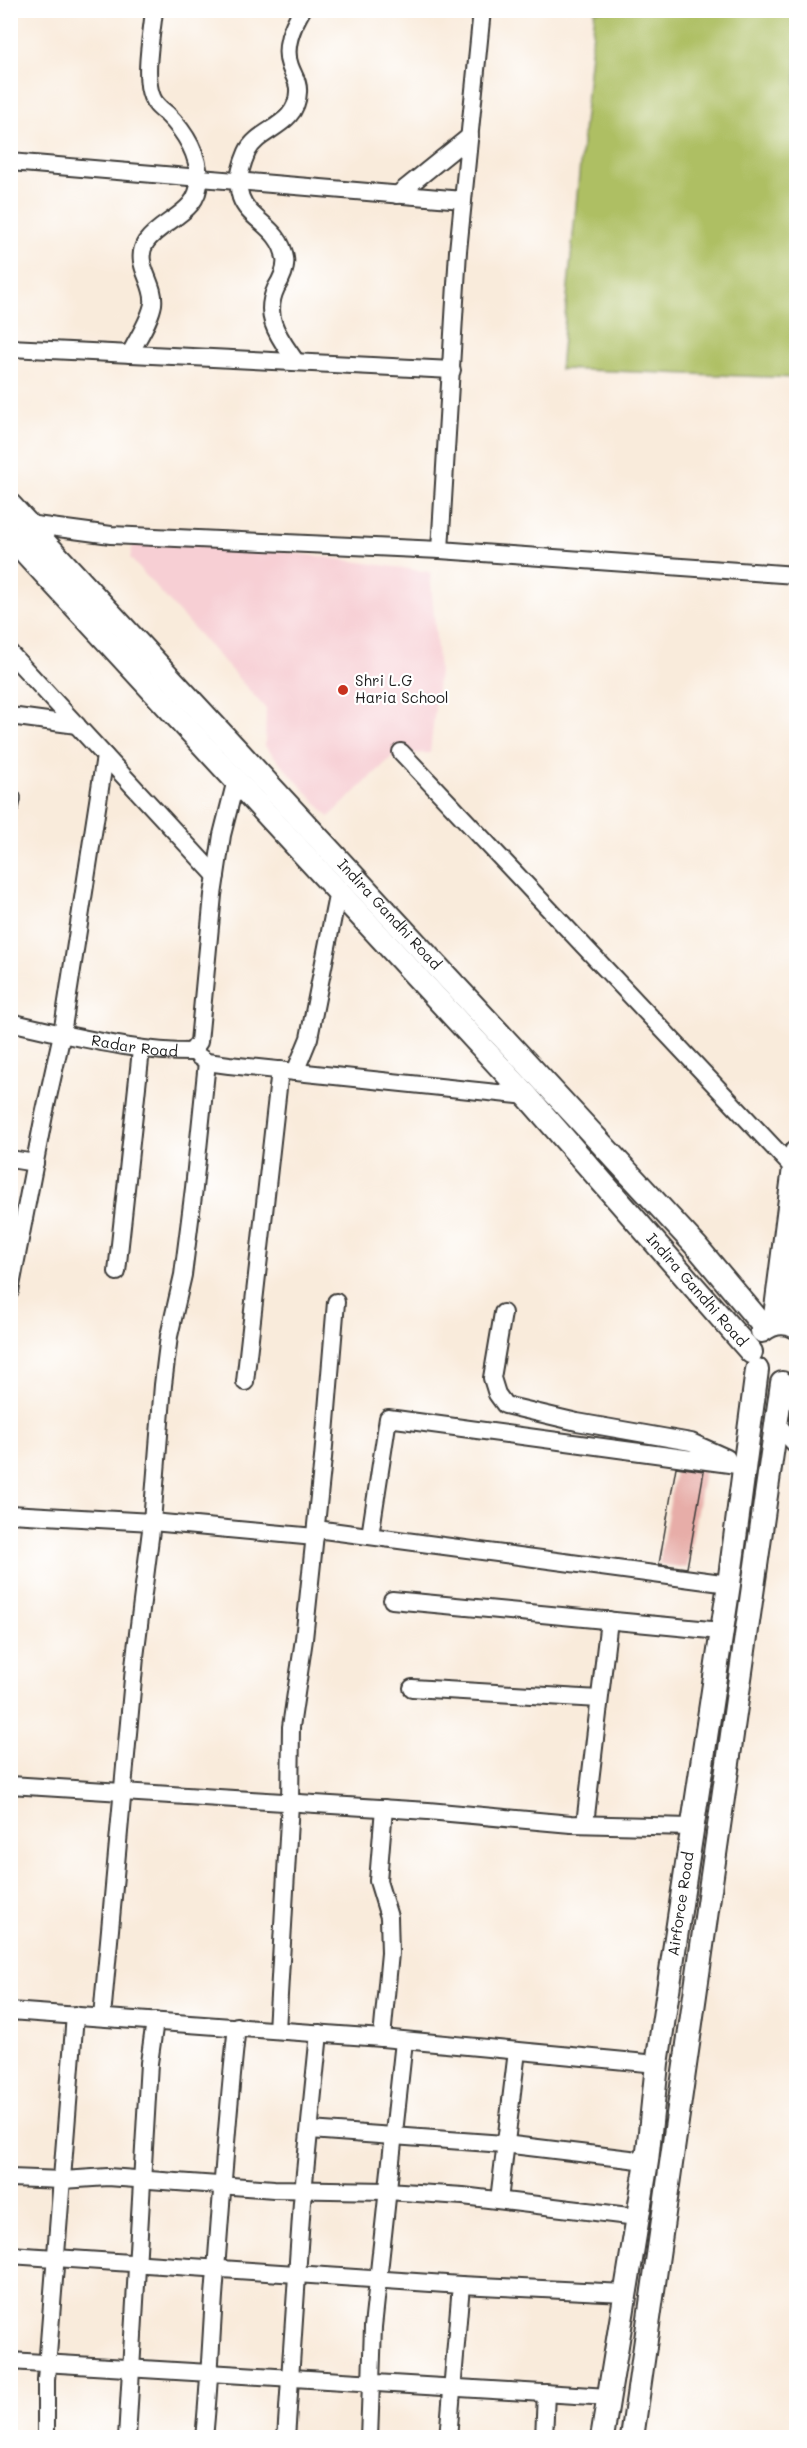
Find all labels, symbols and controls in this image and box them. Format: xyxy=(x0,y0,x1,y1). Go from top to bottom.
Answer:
place label: Shri L.G Haria School xyxy=(355,670,449,707)
marker: Shri L.G Haria School xyxy=(336,683,350,697)
street label: Indira Gandhi Road xyxy=(333,854,446,974)
street label: Radar Road xyxy=(90,1029,179,1061)
street label: Indira Gandhi Road xyxy=(643,1229,753,1350)
street label: Airforce Road xyxy=(662,1850,698,1957)

